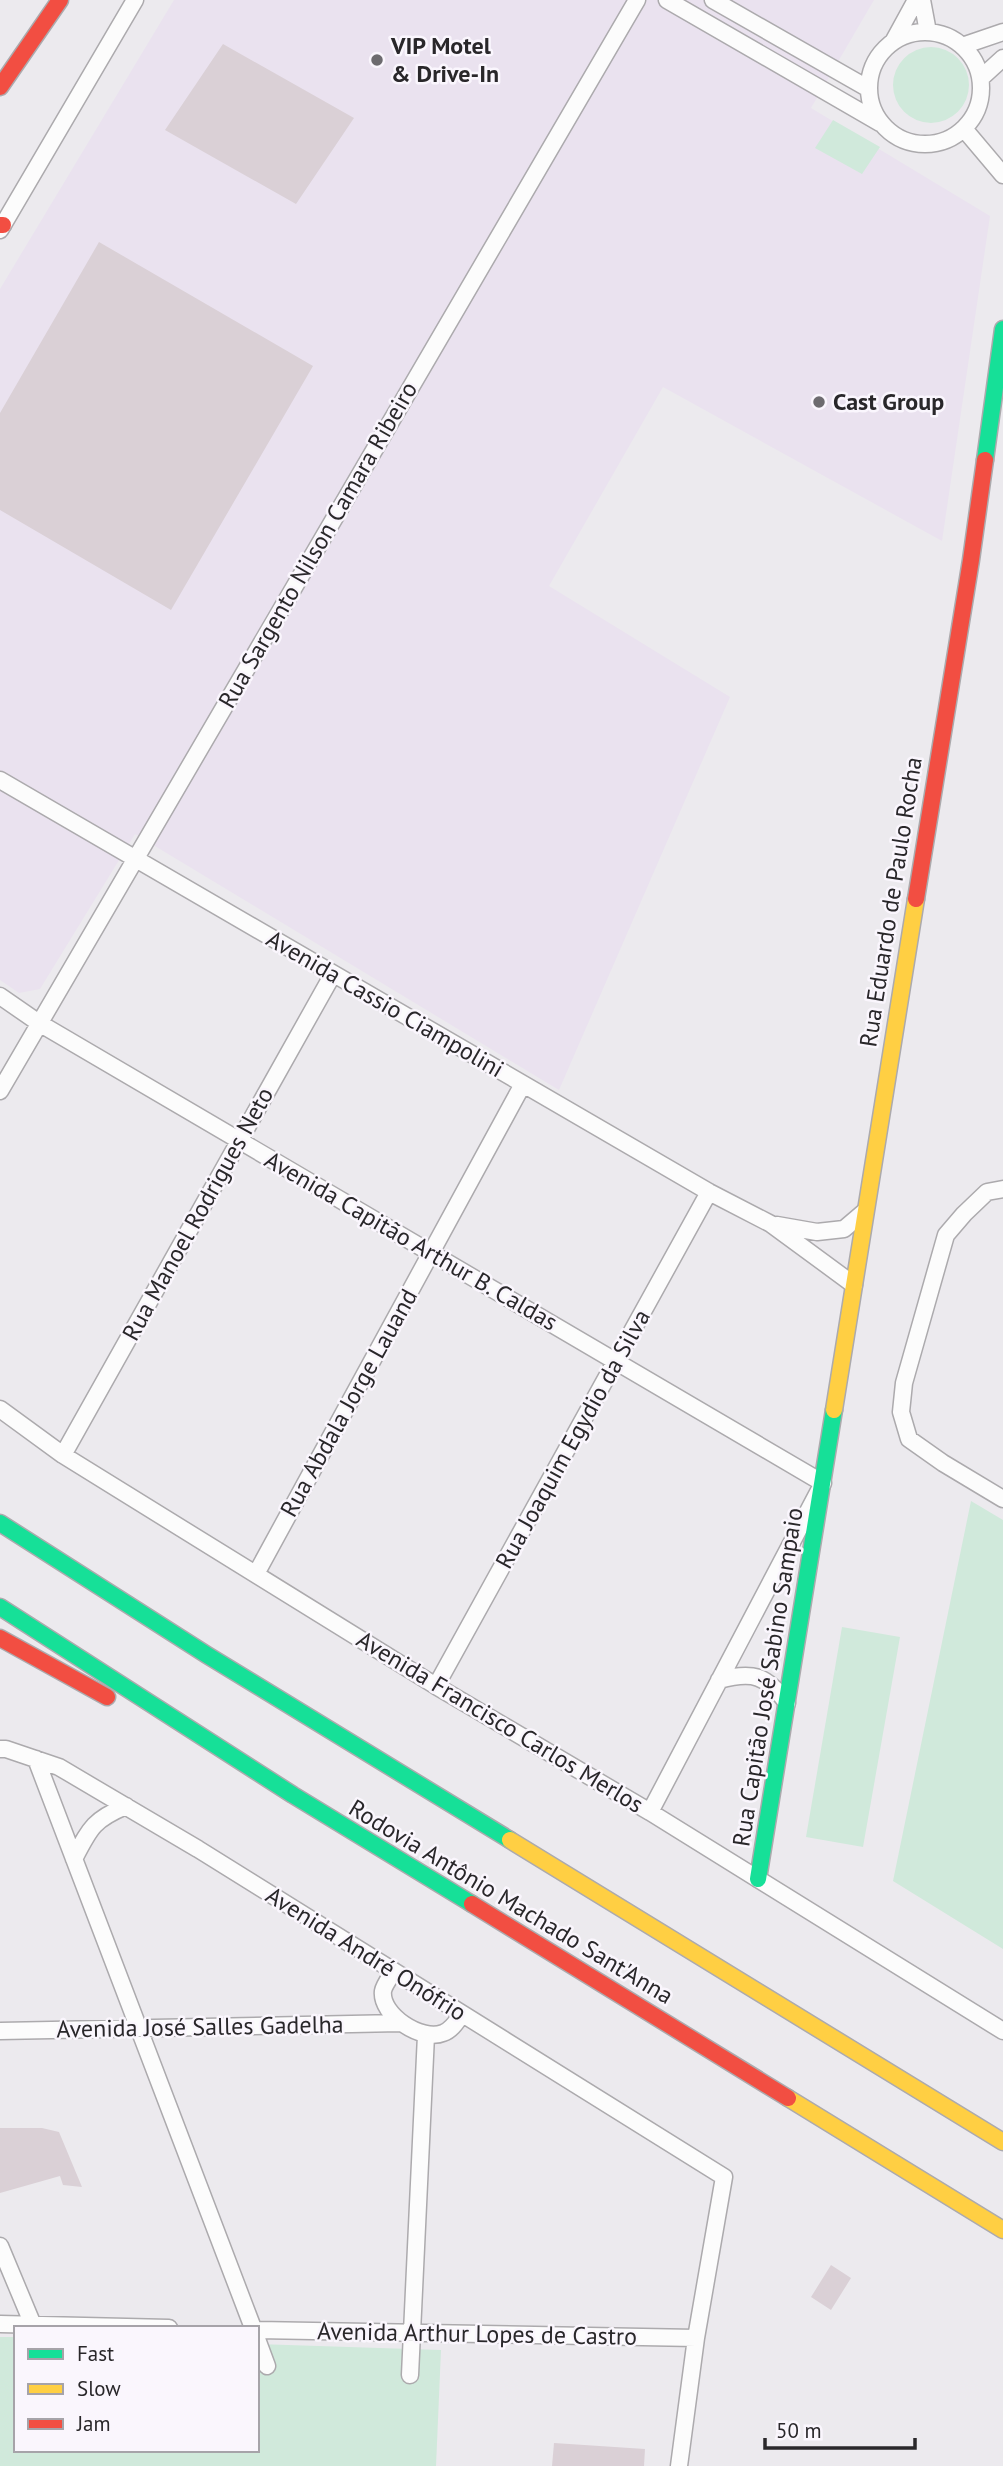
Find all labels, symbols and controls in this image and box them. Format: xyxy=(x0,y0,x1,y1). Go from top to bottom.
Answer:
place label: VIP Motel & Drive-In xyxy=(390,30,499,89)
marker: VIP Motel & Drive-In xyxy=(369,52,385,68)
street label: Rua Sargento Nilson Camara Ribeiro xyxy=(211,376,424,714)
place label: Cast Group xyxy=(833,386,944,417)
marker: Cast Group xyxy=(811,394,827,410)
street label: Rua Eduardo de Paulo Rocha xyxy=(852,755,929,1049)
street label: Avenida Cassio Ciampolini xyxy=(261,923,509,1084)
street label: Rua Manoel Rodrigues Neto xyxy=(115,1082,280,1346)
street label: Avenida Capitão Arthur B. Caldas xyxy=(259,1144,563,1337)
street label: Rua Abdala Jorge Lauand xyxy=(273,1283,424,1522)
street label: Rua Joaquim Egydio da Silva xyxy=(488,1304,657,1574)
street label: Rua Capitão José Sabino Sampaio xyxy=(725,1505,810,1849)
street label: Avenida Francisco Carlos Merlos xyxy=(351,1624,649,1820)
street label: Rodovia Antônio Machado Sant'Anna xyxy=(343,1792,679,2011)
street label: Avenida André Onófrio xyxy=(260,1879,472,2028)
street label: Avenida José Salles Gadelha xyxy=(56,2008,344,2045)
street label: Avenida Arthur Lopes de Castro xyxy=(317,2315,637,2352)
legend xyxy=(14,2326,259,2452)
text: Fast xyxy=(77,2340,114,2367)
text: Slow xyxy=(77,2375,121,2402)
scale bar xyxy=(765,2406,916,2450)
text: Jam xyxy=(76,2410,111,2437)
text: 50 m xyxy=(776,2417,822,2444)

